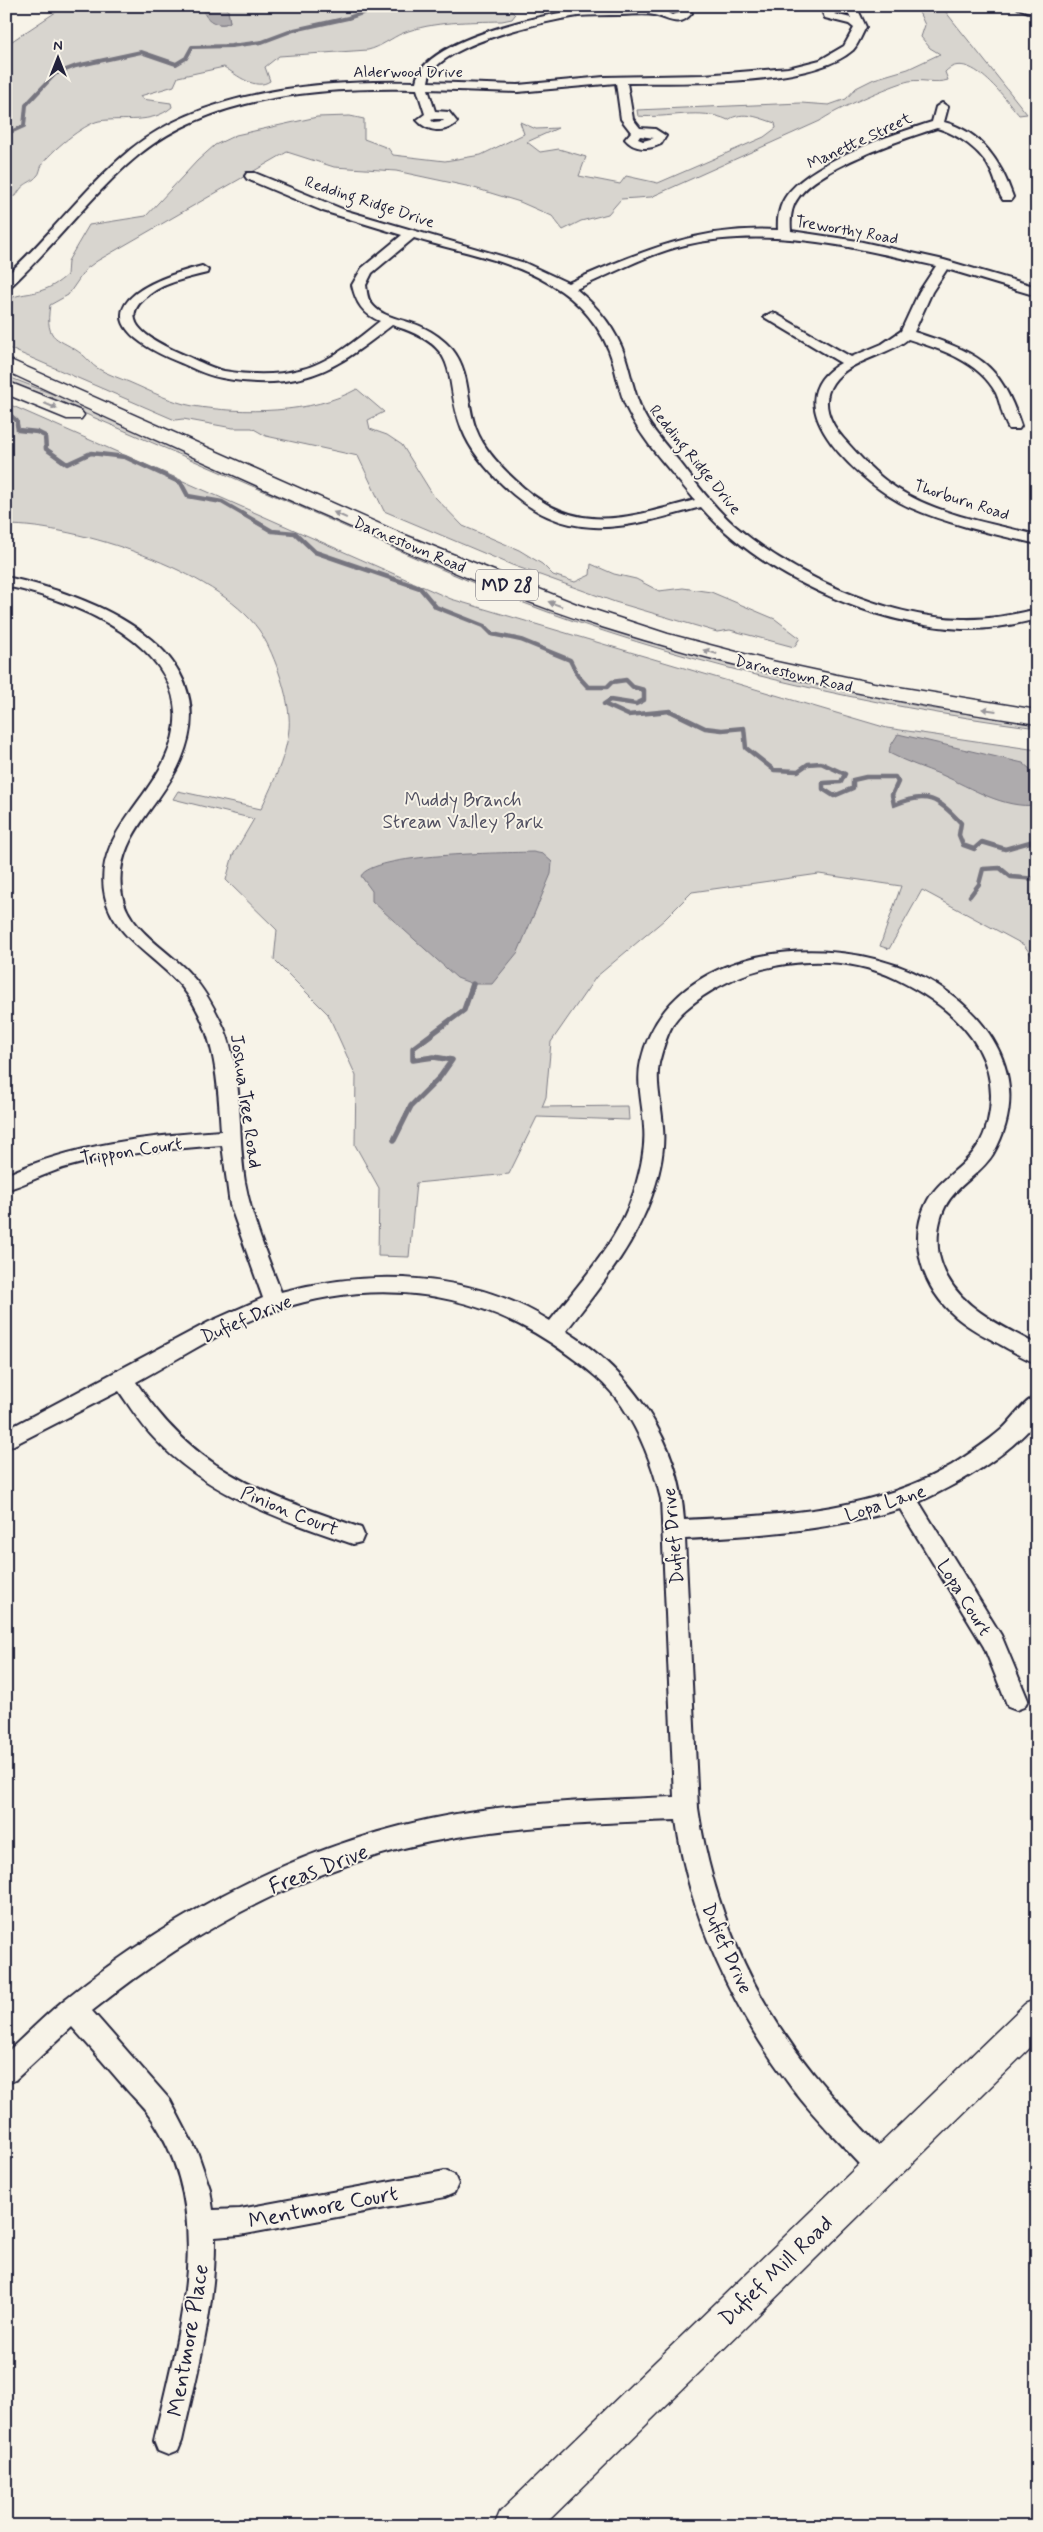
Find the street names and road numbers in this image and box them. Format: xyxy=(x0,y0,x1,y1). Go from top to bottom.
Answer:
street label: Alderwood Drive xyxy=(353,62,463,83)
street label: Manette Street xyxy=(804,108,916,175)
street label: Redding Ridge Drive xyxy=(302,172,437,234)
street label: Treworthy Road xyxy=(794,211,900,250)
street label: Redding Ridge Drive xyxy=(643,401,746,520)
street label: Thorburn Road xyxy=(911,475,1012,526)
street label: Darnestown Road xyxy=(350,512,469,578)
road number: MD 28 xyxy=(476,570,538,600)
street label: Darnestown Road xyxy=(733,651,854,698)
street label: Joshua Tree Road xyxy=(224,1033,267,1170)
street label: Trippon Court xyxy=(78,1131,184,1172)
street label: Dufief Drive xyxy=(197,1289,296,1350)
street label: Lopa Lane xyxy=(842,1479,929,1528)
street label: Pinion Court xyxy=(237,1480,342,1542)
street label: Dufief Drive xyxy=(657,1487,690,1585)
street label: Lopa Court xyxy=(930,1555,997,1641)
street label: Freas Drive xyxy=(265,1838,372,1902)
street label: Dufief Drive xyxy=(696,1899,758,1998)
street label: Mentmore Court xyxy=(246,2180,400,2236)
street label: Dufief Mill Road xyxy=(714,2210,839,2333)
street label: Mentmore Place xyxy=(162,2262,216,2419)

